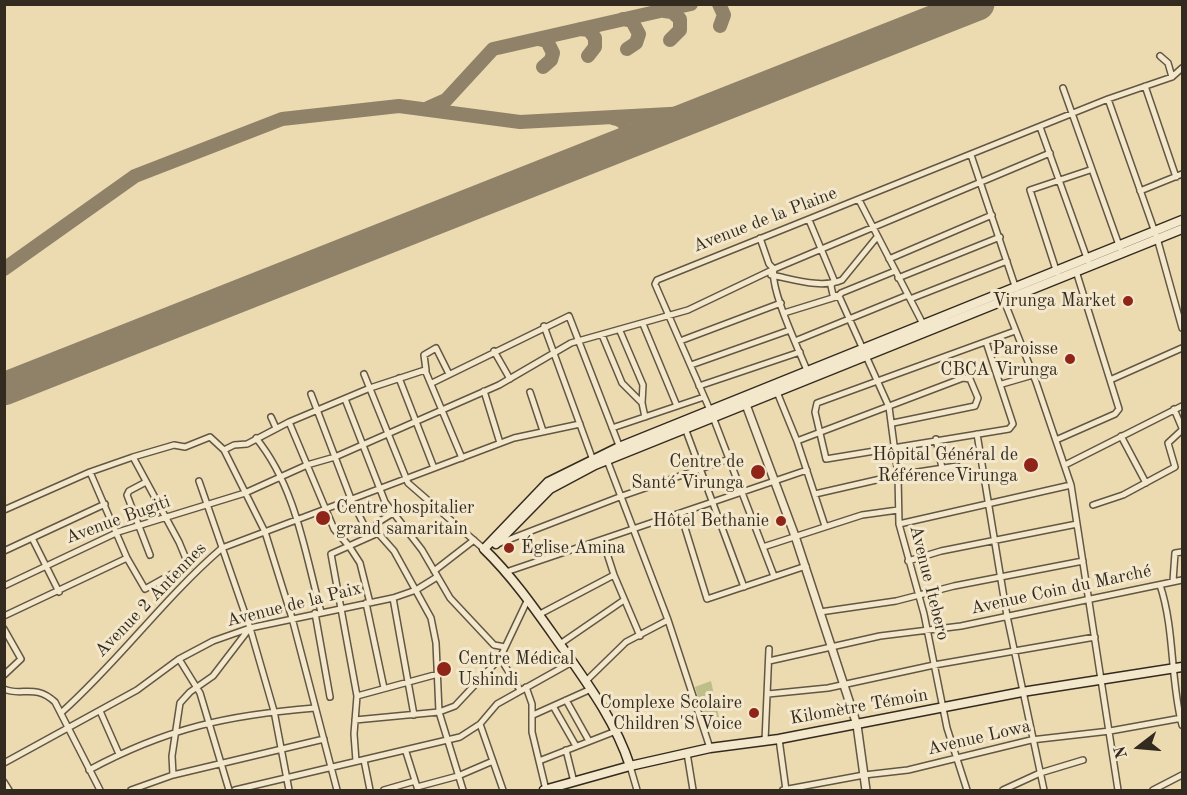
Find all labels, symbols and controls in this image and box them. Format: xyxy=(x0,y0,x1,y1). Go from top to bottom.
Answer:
street label: Avenue de la Plaine xyxy=(690,183,840,257)
place label: Virunga Market xyxy=(992,290,1116,312)
marker: Virunga Market xyxy=(1121,294,1135,308)
place label: Paroisse CBCA Virunga xyxy=(940,338,1058,380)
marker: Paroisse CBCA Virunga xyxy=(1063,352,1077,366)
place label: Hôpital Général de RéférenceVirunga xyxy=(873,444,1018,486)
place label: Centre de Santé Virunga xyxy=(631,451,744,494)
marker: Hôpital Général de RéférenceVirunga xyxy=(1022,456,1040,474)
marker: Centre de Santé Virunga xyxy=(749,463,767,481)
street label: Avenue Bugiti xyxy=(63,491,173,549)
place label: Centre hospitalier grand samaritain xyxy=(336,497,474,540)
marker: Centre hospitalier grand samaritain xyxy=(314,509,332,527)
place label: Hôtel Bethanie xyxy=(653,510,769,532)
marker: Hôtel Bethanie xyxy=(774,514,788,528)
street label: Avenue Itebero xyxy=(904,523,954,643)
place label: Église Amina xyxy=(521,537,626,559)
street label: Avenue 2 Antennes xyxy=(91,538,211,662)
marker: Église Amina xyxy=(502,541,516,555)
street label: Avenue Coin du Marché xyxy=(969,560,1153,620)
street label: Avenue de la Paix xyxy=(224,578,364,632)
place label: Centre Médical Ushindi xyxy=(458,648,574,690)
marker: Centre Médical Ushindi xyxy=(435,660,453,678)
street label: Kilomètre Témoin xyxy=(788,684,930,730)
place label: Complexe Scolaire Children'S Voice xyxy=(600,692,742,734)
marker: Complexe Scolaire Children'S Voice xyxy=(747,706,761,720)
street label: Avenue Lowa xyxy=(925,716,1033,760)
north arrow xyxy=(1109,717,1169,777)
text: N xyxy=(1112,744,1131,760)

